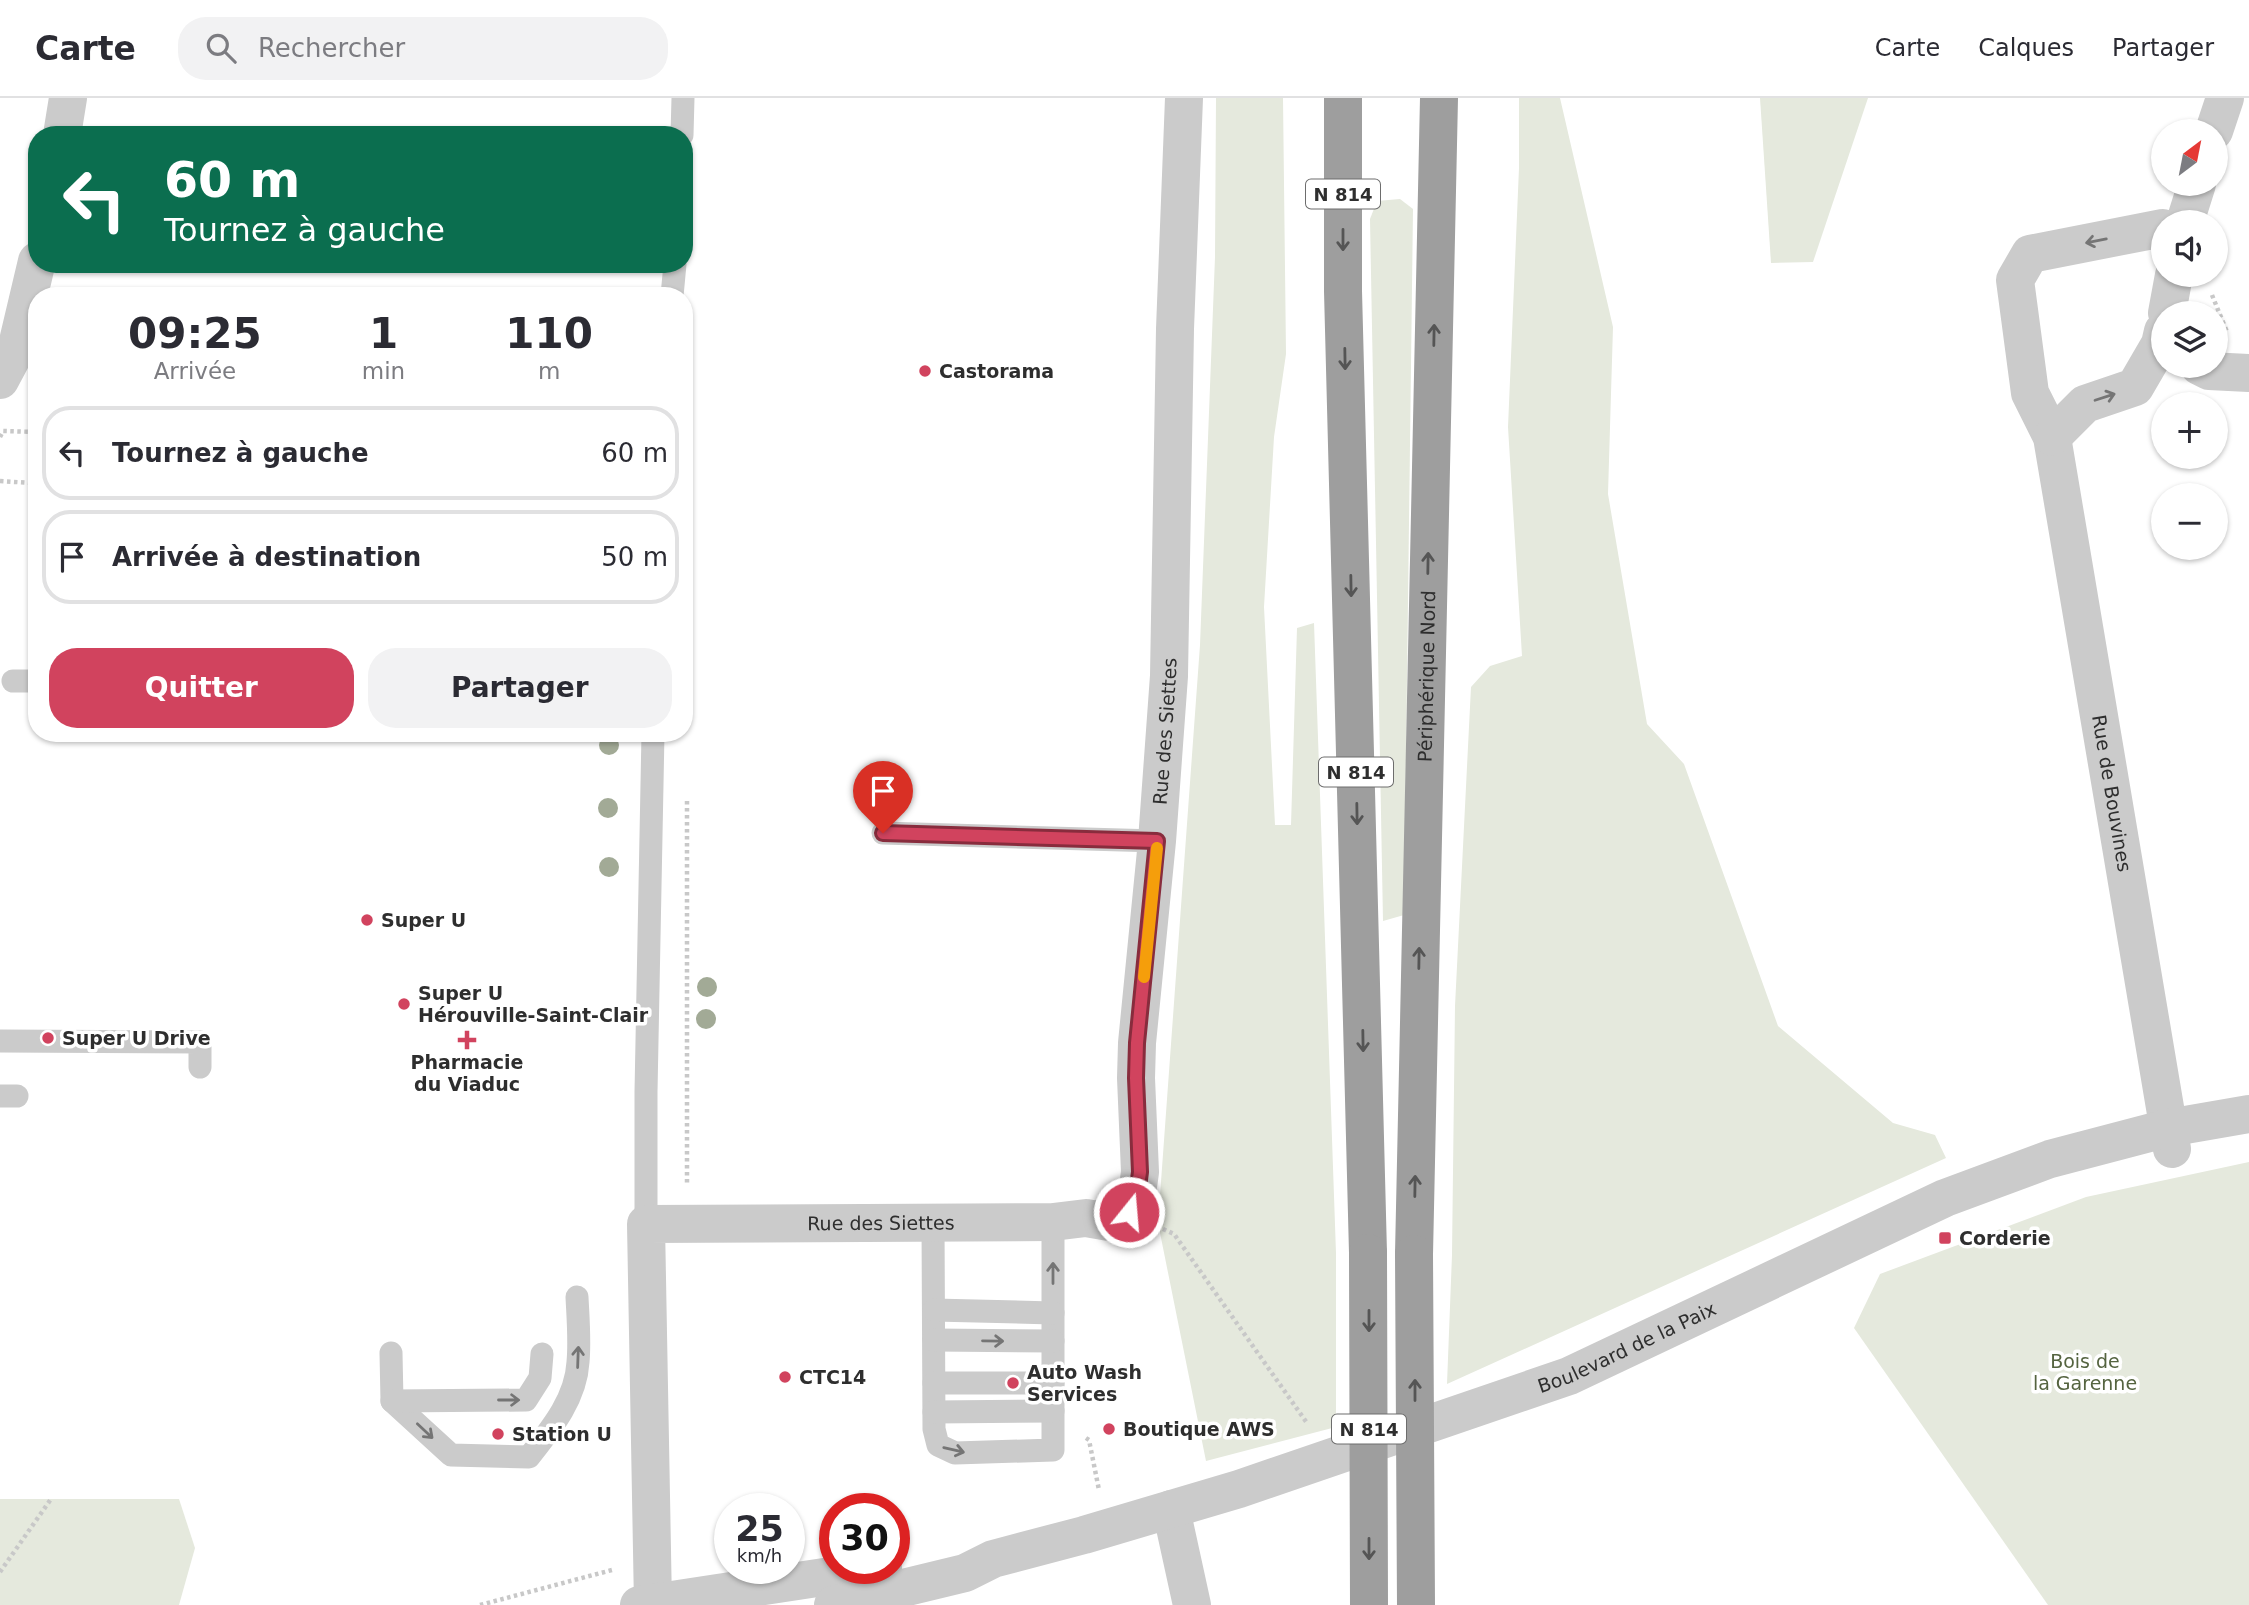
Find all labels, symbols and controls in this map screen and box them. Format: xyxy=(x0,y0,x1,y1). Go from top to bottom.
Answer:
search box xyxy=(178,17,668,80)
text: Carte xyxy=(35,29,136,68)
icon: search xyxy=(202,29,240,67)
text: Rechercher xyxy=(258,33,405,63)
text: Carte xyxy=(1875,34,1940,62)
text: Calques xyxy=(1978,34,2074,62)
text: Partager xyxy=(2112,34,2214,62)
north arrow xyxy=(2151,119,2228,196)
map controls xyxy=(2151,119,2228,560)
text: 60 m xyxy=(164,152,300,209)
icon: left xyxy=(49,154,140,245)
road number: N 814 xyxy=(1306,180,1380,208)
button: sound xyxy=(2151,210,2228,287)
text: Tournez à gauche xyxy=(164,211,445,249)
one-way arrow xyxy=(1336,228,1350,251)
one-way arrow xyxy=(2085,235,2108,249)
button: layers xyxy=(2151,301,2228,378)
text: 09:25 xyxy=(128,309,262,358)
text: 1 xyxy=(369,309,398,358)
text: 110 xyxy=(505,309,593,358)
one-way arrow xyxy=(1427,324,1440,347)
one-way arrow xyxy=(1339,347,1352,370)
text: Arrivée xyxy=(154,358,236,384)
text: min xyxy=(362,358,405,384)
text: m xyxy=(538,358,560,384)
place label: Castorama xyxy=(939,360,1054,382)
marker: Castorama xyxy=(917,363,933,379)
one-way arrow xyxy=(2094,390,2116,402)
button: + xyxy=(2151,392,2228,469)
icon: left xyxy=(53,434,91,472)
text: Tournez à gauche xyxy=(112,438,369,468)
text: 60 m xyxy=(601,438,668,468)
button: − xyxy=(2151,483,2228,560)
icon: arrive xyxy=(53,538,91,576)
text: Arrivée à destination xyxy=(112,542,421,572)
text: 50 m xyxy=(601,542,668,572)
one-way arrow xyxy=(1422,552,1435,575)
one-way arrow xyxy=(1344,575,1358,598)
street label: Périphérique Nord xyxy=(1414,590,1439,762)
button: Quitter xyxy=(49,648,354,728)
button: Partager xyxy=(368,648,672,728)
street label: Rue des Siettes xyxy=(1149,658,1180,806)
street label: Rue de Bouvines xyxy=(2088,713,2136,873)
road number: N 814 xyxy=(1319,758,1393,786)
pin xyxy=(853,761,913,833)
icon: arrive xyxy=(864,772,902,810)
one-way arrow xyxy=(1350,802,1364,825)
place label: Super U xyxy=(381,909,466,931)
marker: Super U xyxy=(359,912,375,928)
one-way arrow xyxy=(1413,947,1426,970)
place label: Super U Hérouville-Saint-Clair xyxy=(418,982,649,1026)
marker: Super U Hérouville-Saint-Clair xyxy=(396,996,412,1012)
place label: Super U Drive xyxy=(62,1027,211,1049)
one-way arrow xyxy=(1356,1029,1370,1052)
marker: Super U Drive xyxy=(40,1030,56,1046)
marker: Pharmacie du Viaduc xyxy=(459,1032,475,1048)
place label: Pharmacie du Viaduc xyxy=(411,1051,523,1095)
one-way arrow xyxy=(1408,1174,1422,1197)
position arrow xyxy=(1092,1175,1166,1249)
street label: Rue des Siettes xyxy=(807,1211,955,1234)
place label: Corderie xyxy=(1959,1227,2051,1249)
marker: Corderie xyxy=(1937,1230,1953,1246)
one-way arrow xyxy=(1046,1261,1060,1284)
street label: Boulevard de la Paix xyxy=(1535,1297,1719,1397)
one-way arrow xyxy=(1362,1310,1376,1333)
one-way arrow xyxy=(982,1334,1005,1348)
one-way arrow xyxy=(571,1346,584,1369)
park label: Bois de la Garenne xyxy=(2033,1350,2137,1394)
place label: Auto Wash Services xyxy=(1027,1361,1142,1405)
place label: CTC14 xyxy=(799,1366,866,1388)
marker: CTC14 xyxy=(777,1369,793,1385)
marker: Auto Wash Services xyxy=(1005,1375,1021,1391)
one-way arrow xyxy=(1408,1379,1422,1402)
one-way arrow xyxy=(497,1393,520,1407)
road number: N 814 xyxy=(1332,1414,1406,1444)
place label: Boutique AWS xyxy=(1123,1418,1275,1440)
marker: Boutique AWS xyxy=(1101,1421,1117,1437)
one-way arrow xyxy=(416,1423,434,1439)
place label: Station U xyxy=(512,1423,612,1445)
marker: Station U xyxy=(490,1426,506,1442)
one-way arrow xyxy=(943,1444,965,1457)
speed limit sign: 30 xyxy=(819,1493,910,1584)
text: 25 xyxy=(735,1509,784,1549)
one-way arrow xyxy=(1362,1537,1376,1560)
text: km/h xyxy=(737,1545,782,1566)

